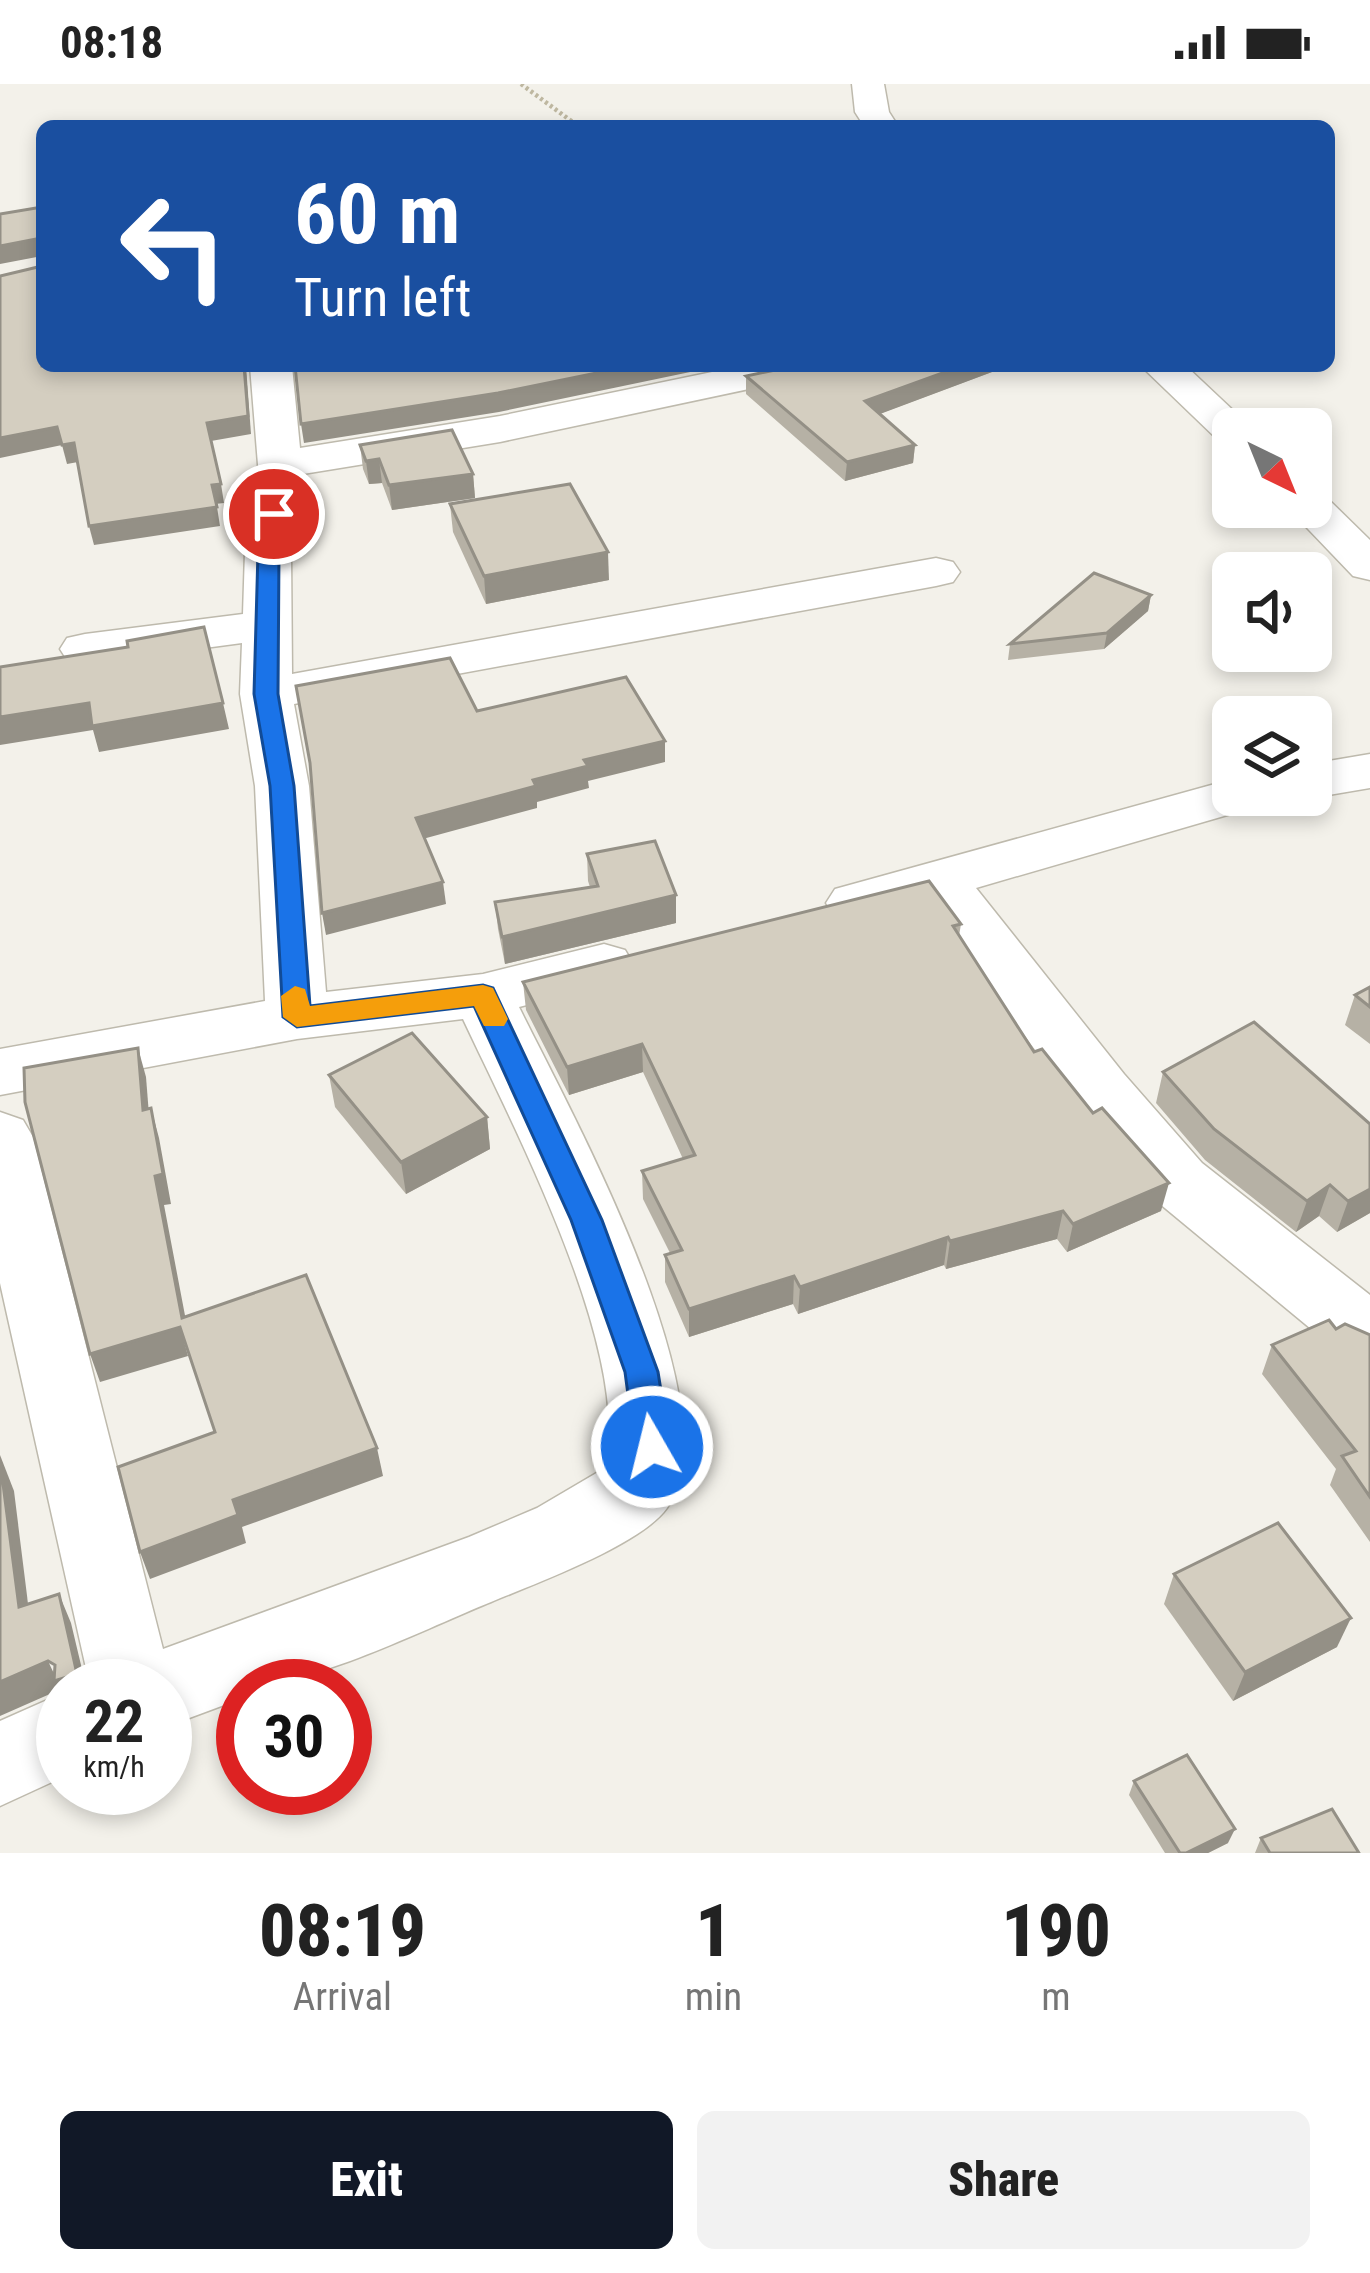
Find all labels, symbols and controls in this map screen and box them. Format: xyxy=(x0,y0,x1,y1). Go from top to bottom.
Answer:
text: 08:18 xyxy=(60,16,163,69)
text: 60 m xyxy=(294,165,461,264)
icon: left xyxy=(96,168,252,324)
text: Turn left xyxy=(294,266,471,329)
north arrow xyxy=(1212,408,1332,528)
map controls xyxy=(1212,408,1332,816)
pin xyxy=(223,463,325,565)
icon: arrive xyxy=(241,481,307,547)
button: sound xyxy=(1212,552,1332,672)
button: layers xyxy=(1212,696,1332,816)
position arrow xyxy=(589,1384,715,1510)
speed limit sign: 30 xyxy=(216,1659,372,1815)
text: 22 xyxy=(84,1686,144,1757)
text: km/h xyxy=(83,1749,145,1784)
text: 08:19 xyxy=(259,1889,426,1974)
text: 1 xyxy=(695,1889,732,1974)
text: 190 xyxy=(1001,1889,1111,1974)
text: Arrival xyxy=(293,1974,392,2020)
text: min xyxy=(685,1974,742,2020)
text: m xyxy=(1041,1974,1071,2020)
button: Exit xyxy=(60,2111,673,2249)
button: Share xyxy=(697,2111,1310,2249)

